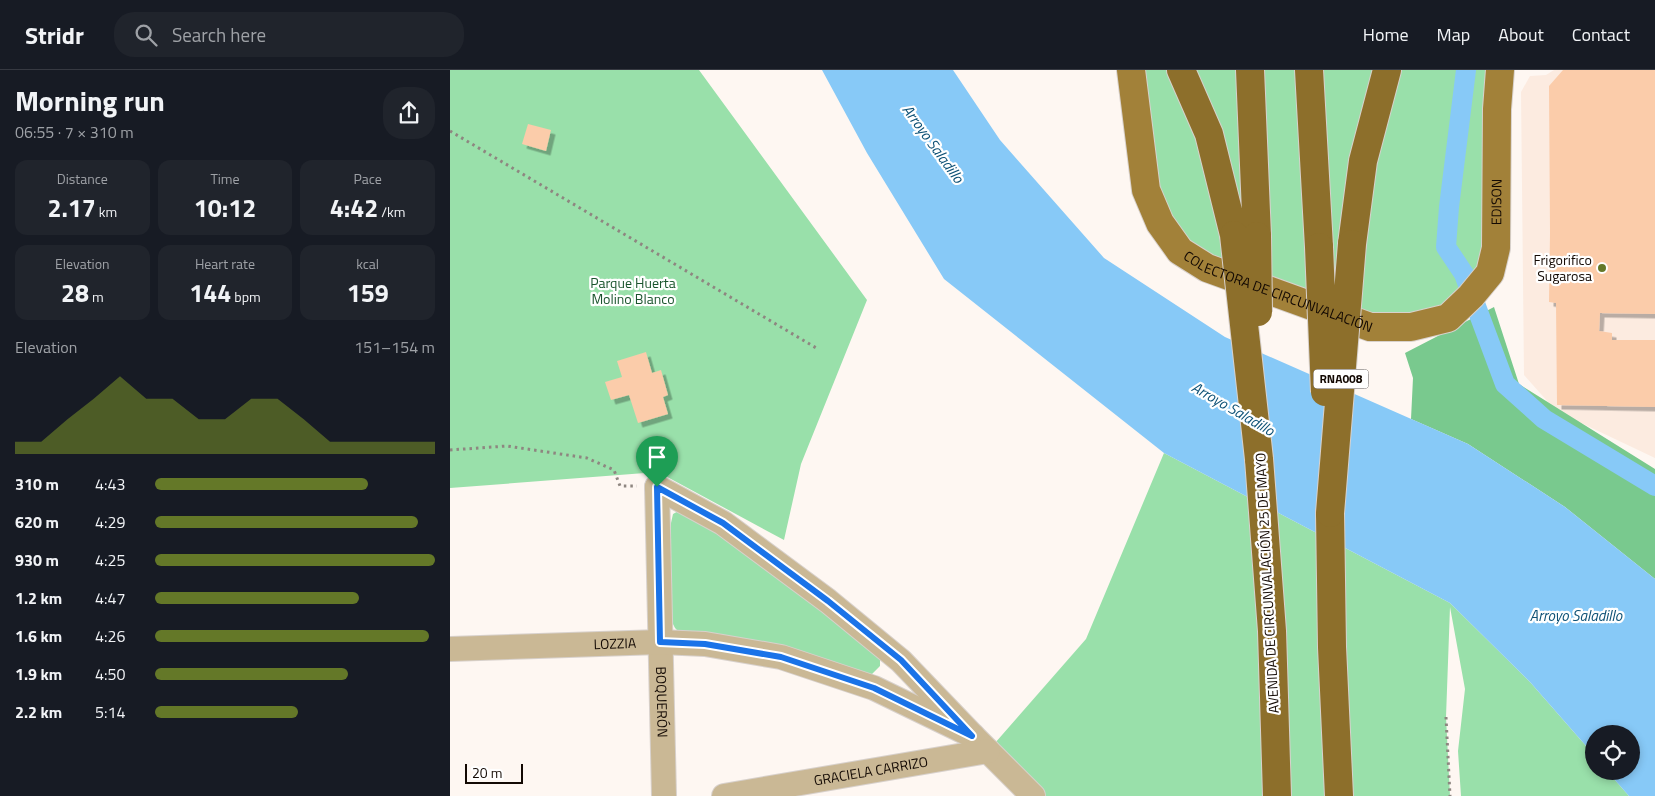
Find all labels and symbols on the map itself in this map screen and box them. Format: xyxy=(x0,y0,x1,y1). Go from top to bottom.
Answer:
water label: Arroyo Saladillo xyxy=(897,100,970,188)
street label: EDISON xyxy=(1485,179,1506,225)
street label: COLECTORA DE CIRCUNVALACIÓN xyxy=(1180,245,1376,337)
place label: Frigorifico Sugarosa xyxy=(1533,249,1592,286)
marker: Frigorifico Sugarosa xyxy=(1596,262,1608,274)
park label: Parque Huerta Molino Blanco xyxy=(590,272,676,309)
road number: RNA008 xyxy=(1314,370,1368,388)
water label: Arroyo Saladillo xyxy=(1188,376,1279,442)
pin xyxy=(636,436,678,487)
street label: AVENIDA DE CIRCUNVALACIÓN 25 DE MAYO xyxy=(1249,452,1284,714)
water label: Arroyo Saladillo xyxy=(1530,604,1623,627)
street label: LOZZIA xyxy=(593,632,637,654)
street label: BOQUERÓN xyxy=(651,666,674,738)
street label: GRACIELA CARRIZO xyxy=(812,750,930,791)
scale bar xyxy=(465,761,522,784)

